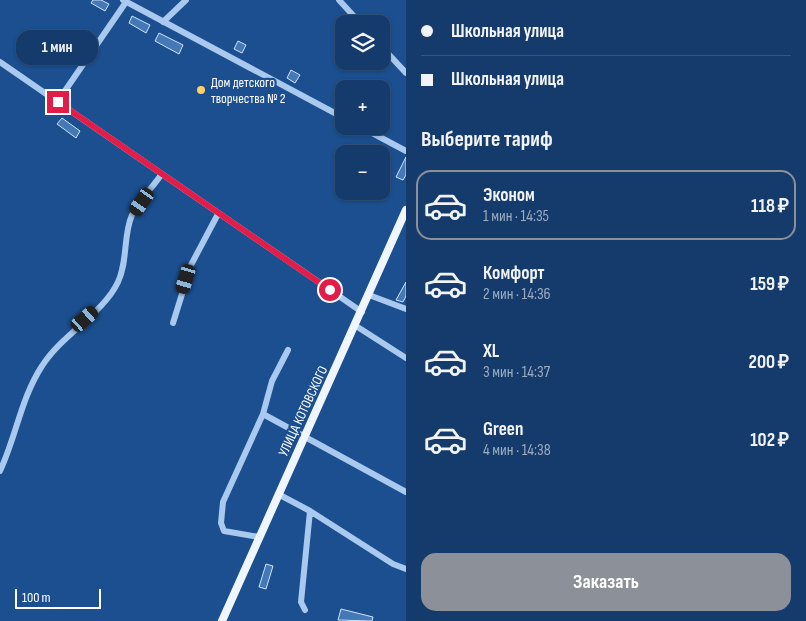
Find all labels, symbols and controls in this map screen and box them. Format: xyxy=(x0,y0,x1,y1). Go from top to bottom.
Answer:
map controls xyxy=(335,15,390,200)
button: layers xyxy=(335,15,390,70)
text: Школьная улица xyxy=(451,20,564,43)
callout: 1 мин xyxy=(17,29,99,64)
text: 1 мин xyxy=(41,38,73,57)
text: Школьная улица xyxy=(451,68,564,91)
place label: Дом детского творчества № 2 xyxy=(211,74,286,107)
button: + xyxy=(335,80,390,135)
marker: Дом детского творчества № 2 xyxy=(195,84,207,96)
route end xyxy=(47,91,69,113)
text: Выберите тариф xyxy=(421,126,553,153)
button: − xyxy=(335,145,390,200)
icon: car xyxy=(423,183,468,228)
text: Эконом xyxy=(483,184,535,207)
car xyxy=(127,185,156,219)
text: 118 ₽ xyxy=(751,195,789,218)
text: 1 мин · 14:35 xyxy=(483,207,549,226)
icon: car xyxy=(423,261,468,306)
car xyxy=(174,262,197,296)
text: Комфорт xyxy=(483,262,545,285)
text: 159 ₽ xyxy=(750,273,789,296)
route start xyxy=(319,279,341,301)
text: 2 мин · 14:36 xyxy=(483,285,551,304)
car xyxy=(68,303,101,335)
icon: car xyxy=(423,339,468,384)
text: XL xyxy=(483,340,499,363)
text: 200 ₽ xyxy=(749,351,789,374)
street label: УЛИЦА КОТОВСКОГО xyxy=(275,363,331,459)
text: 3 мин · 14:37 xyxy=(483,363,550,382)
icon: car xyxy=(423,417,468,462)
text: Green xyxy=(483,418,523,441)
text: 102 ₽ xyxy=(750,429,789,452)
text: 4 мин · 14:38 xyxy=(483,441,551,460)
button: Заказать xyxy=(421,553,791,611)
scale bar xyxy=(15,586,101,609)
text: 100 m xyxy=(22,589,51,606)

